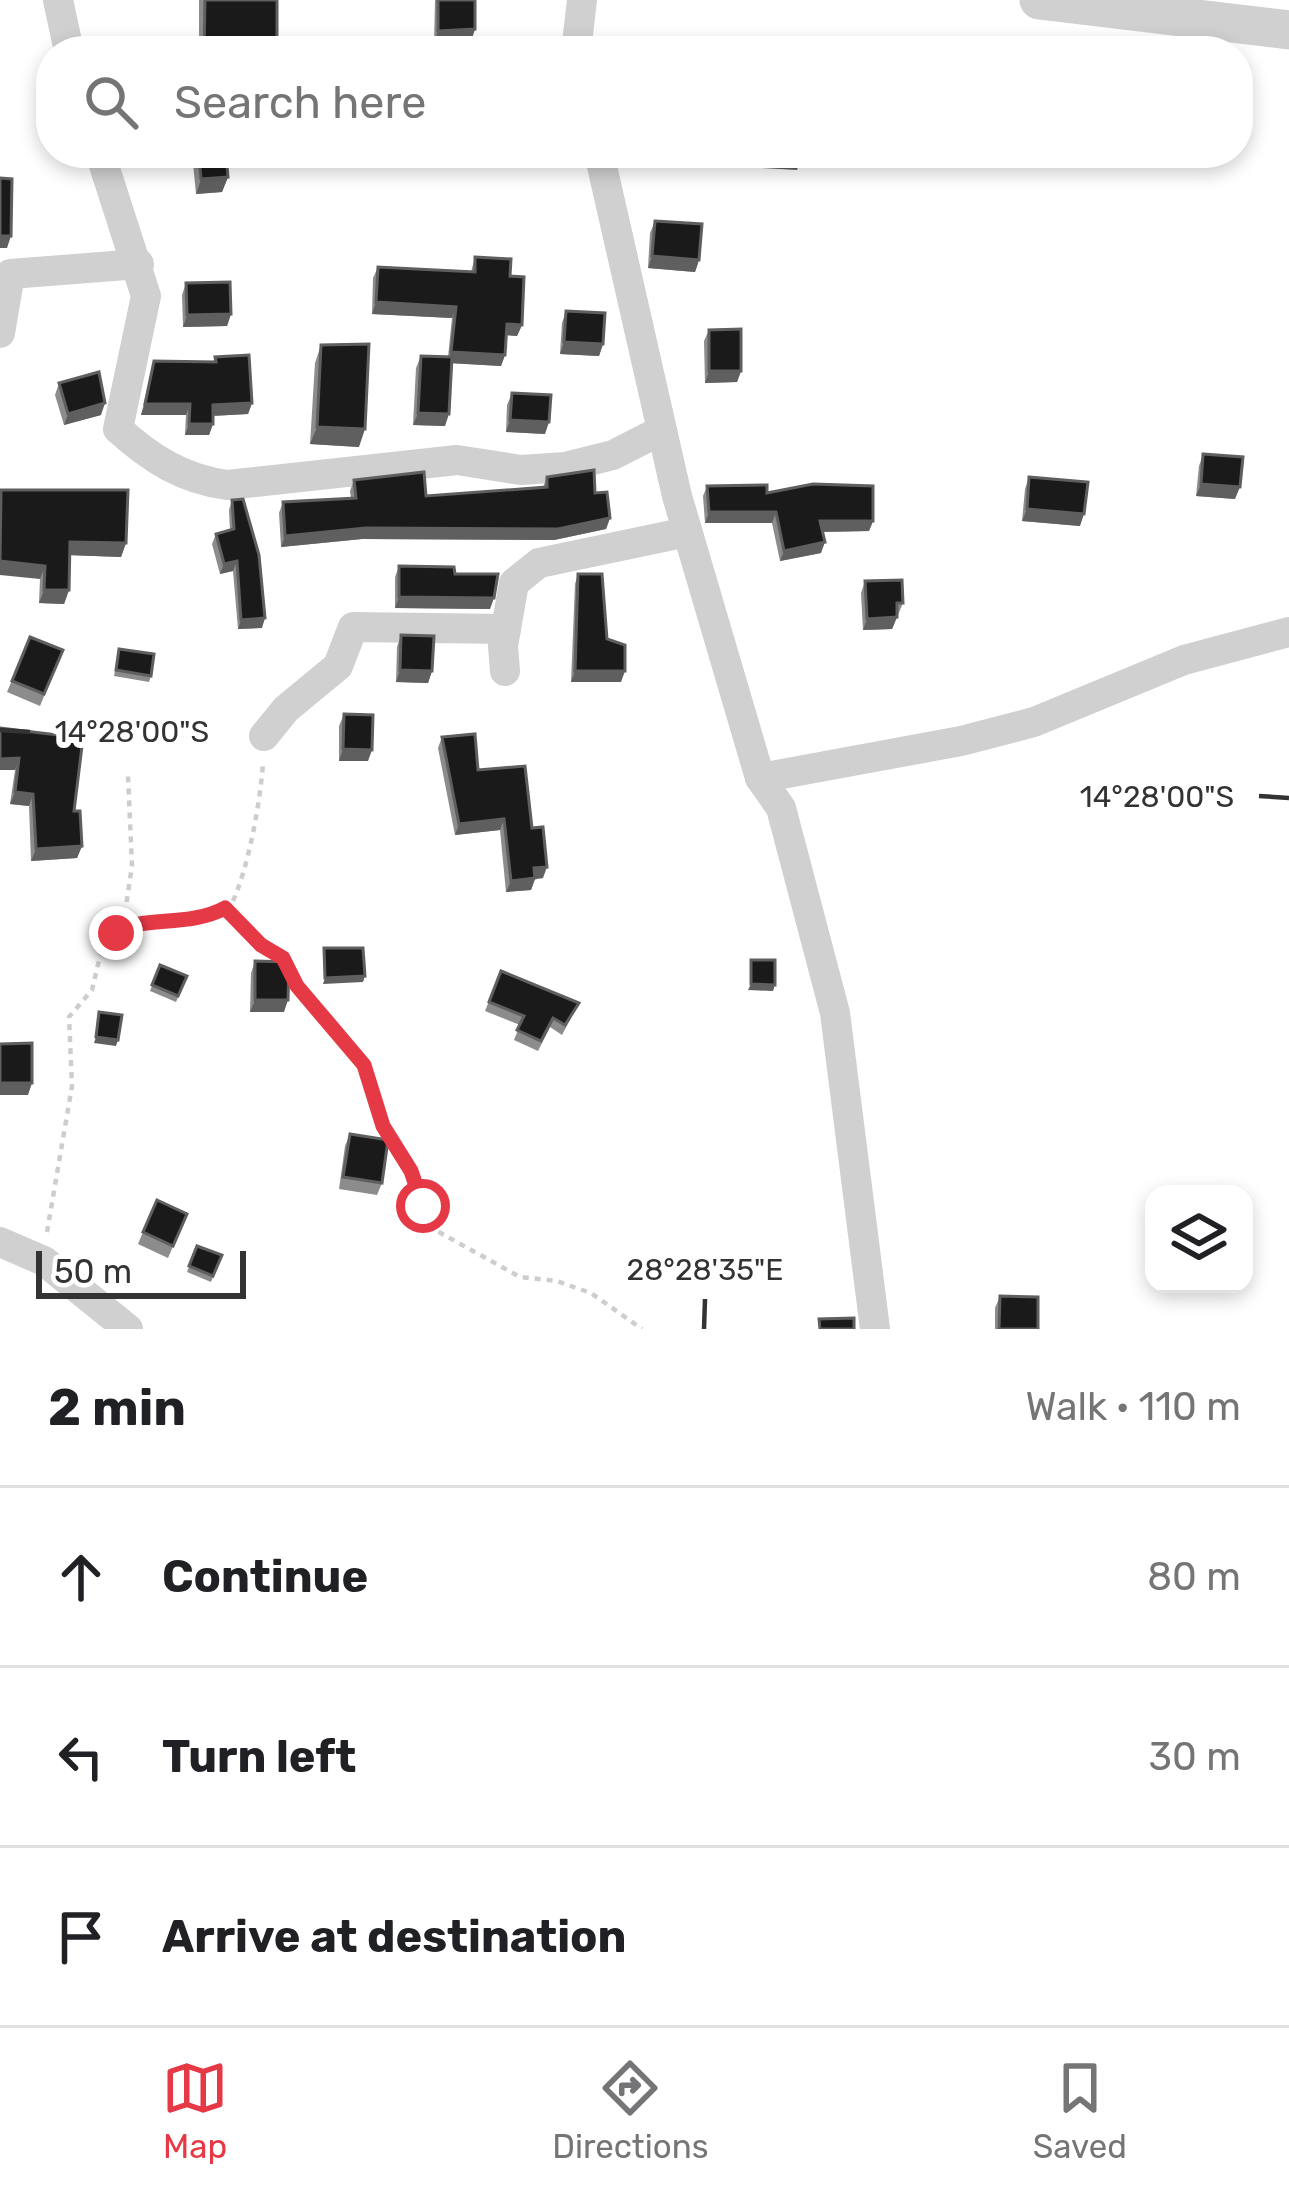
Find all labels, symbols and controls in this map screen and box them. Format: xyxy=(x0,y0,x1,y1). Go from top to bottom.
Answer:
search box xyxy=(36,36,1253,168)
icon: search xyxy=(78,69,144,135)
text: Search here xyxy=(174,76,426,129)
text: 14°28'00"S xyxy=(55,714,209,750)
text: 14°28'00"S xyxy=(1080,779,1234,815)
route end xyxy=(89,906,143,960)
route start xyxy=(396,1179,450,1233)
map controls xyxy=(1145,1185,1253,1293)
button: layers xyxy=(1145,1185,1253,1293)
scale bar xyxy=(36,1245,246,1298)
text: 50 m xyxy=(54,1252,132,1291)
text: 28°28'35"E xyxy=(627,1252,783,1288)
text: 2 min xyxy=(48,1377,186,1438)
text: Walk · 110 m xyxy=(1026,1384,1241,1430)
icon: ahead xyxy=(48,1544,114,1610)
text: Continue xyxy=(162,1550,368,1603)
text: 80 m xyxy=(1147,1554,1241,1600)
icon: left xyxy=(48,1724,114,1790)
text: Turn left xyxy=(162,1730,356,1783)
text: 30 m xyxy=(1149,1734,1241,1780)
icon: arrive xyxy=(48,1904,114,1970)
text: Arrive at destination xyxy=(162,1910,627,1963)
tab: Map xyxy=(162,2055,228,2166)
tab: Directions xyxy=(552,2055,709,2166)
tab: Saved xyxy=(1033,2055,1127,2166)

